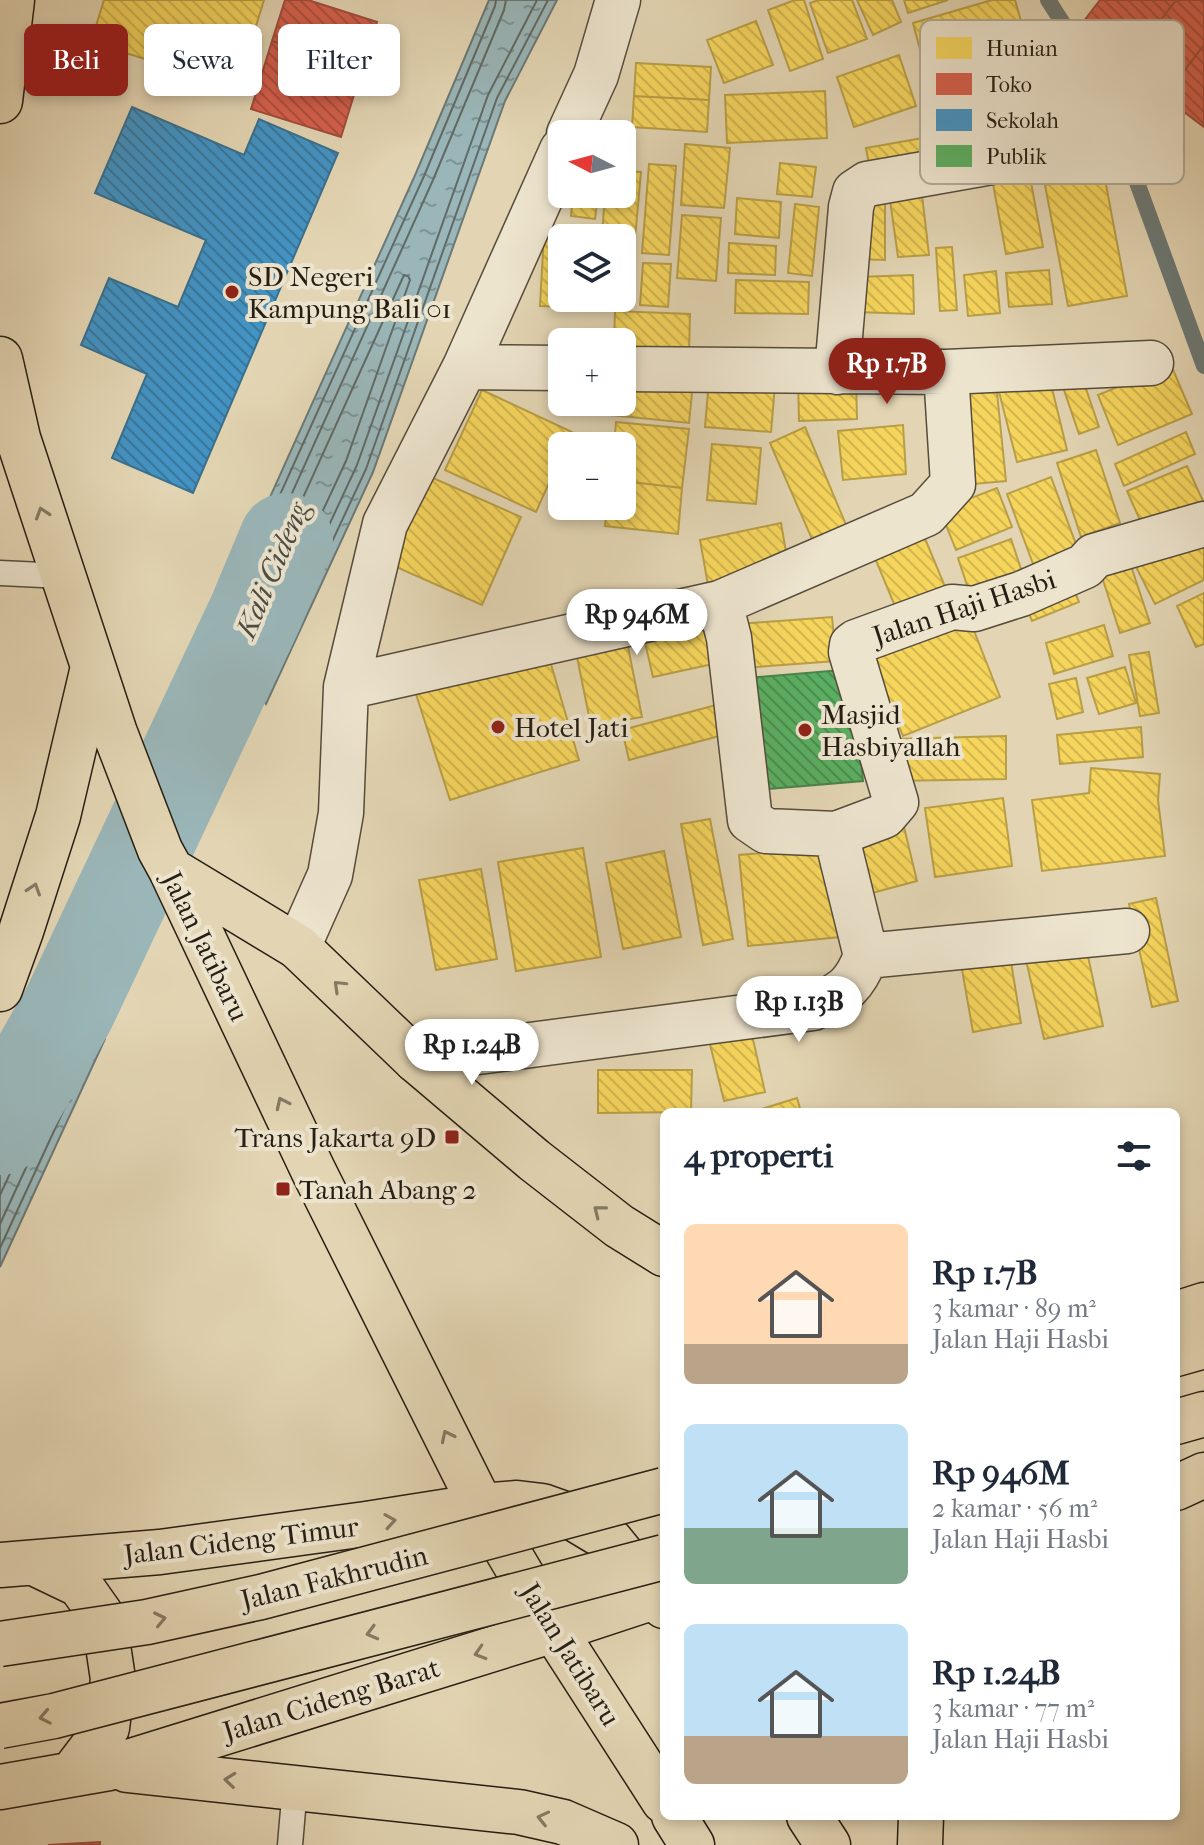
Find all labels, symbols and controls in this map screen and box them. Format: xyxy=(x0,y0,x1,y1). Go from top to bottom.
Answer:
legend xyxy=(920,20,1184,184)
chip: Beli xyxy=(24,24,128,96)
chip: Sewa xyxy=(144,24,262,96)
chip: Filter xyxy=(278,24,400,96)
text: Hunian xyxy=(986,36,1058,62)
text: Toko xyxy=(986,72,1032,98)
text: Sekolah xyxy=(986,108,1059,134)
north arrow xyxy=(548,120,636,208)
map controls xyxy=(548,120,636,520)
text: Publik xyxy=(986,144,1048,170)
button: layers xyxy=(548,224,636,312)
place label: SD Negeri Kampung Bali 01 xyxy=(248,260,451,325)
marker: SD Negeri Kampung Bali 01 xyxy=(223,283,241,301)
button: + xyxy=(548,328,636,416)
pin: Rp 1.7B xyxy=(813,338,961,406)
text: Rp 1.7B xyxy=(847,348,927,379)
button: − xyxy=(548,432,636,520)
water label: Kali Cideng xyxy=(227,496,317,645)
one-way arrow xyxy=(35,507,51,521)
street label: Jalan Haji Hasbi xyxy=(867,562,1060,653)
pin: Rp 946M xyxy=(563,589,711,657)
text: Rp 946M xyxy=(584,599,690,630)
place label: Masjid Hasbiyallah xyxy=(821,698,961,763)
place label: Hotel Jati xyxy=(514,711,628,744)
marker: Hotel Jati xyxy=(489,718,507,736)
marker: Masjid Hasbiyallah xyxy=(796,721,814,739)
street label: Jalan Jatibaru xyxy=(154,864,256,1026)
one-way arrow xyxy=(25,883,41,897)
pin: Rp 1.13B xyxy=(716,976,882,1044)
one-way arrow xyxy=(334,981,348,995)
text: Rp 1.13B xyxy=(754,986,844,1017)
pin: Rp 1.24B xyxy=(389,1019,555,1087)
text: Rp 1.24B xyxy=(423,1029,521,1060)
one-way arrow xyxy=(276,1097,292,1112)
place label: Trans Jakarta 9D xyxy=(234,1121,436,1154)
marker: Trans Jakarta 9D xyxy=(443,1128,461,1146)
icon: filters xyxy=(1112,1134,1156,1178)
text: 4 properti xyxy=(684,1136,833,1176)
place label: Tanah Abang 2 xyxy=(299,1173,477,1206)
marker: Tanah Abang 2 xyxy=(274,1180,292,1198)
one-way arrow xyxy=(593,1206,608,1220)
text: Rp 1.7B xyxy=(932,1253,1038,1293)
icon: home xyxy=(748,1256,844,1352)
text: 3 kamar · 89 m² xyxy=(932,1293,1096,1324)
text: Jalan Haji Hasbi xyxy=(932,1324,1109,1355)
one-way arrow xyxy=(441,1430,457,1445)
text: Rp 946M xyxy=(932,1453,1070,1493)
icon: home xyxy=(748,1456,844,1552)
text: 2 kamar · 56 m² xyxy=(932,1493,1097,1524)
street label: Jalan Cideng Timur xyxy=(120,1510,360,1572)
one-way arrow xyxy=(383,1513,397,1530)
text: Jalan Haji Hasbi xyxy=(932,1524,1109,1555)
street label: Jalan Fakhrudin xyxy=(235,1538,431,1617)
street label: Jalan Jatibaru xyxy=(513,1575,628,1732)
one-way arrow xyxy=(153,1611,166,1628)
one-way arrow xyxy=(365,1623,379,1640)
one-way arrow xyxy=(473,1644,487,1660)
street label: Jalan Cideng Barat xyxy=(217,1651,444,1749)
text: Rp 1.24B xyxy=(932,1653,1061,1693)
icon: home xyxy=(748,1656,844,1752)
text: 3 kamar · 77 m² xyxy=(932,1693,1094,1724)
one-way arrow xyxy=(39,1708,52,1725)
text: Jalan Haji Hasbi xyxy=(932,1724,1109,1755)
one-way arrow xyxy=(223,1772,236,1789)
one-way arrow xyxy=(537,1810,551,1827)

